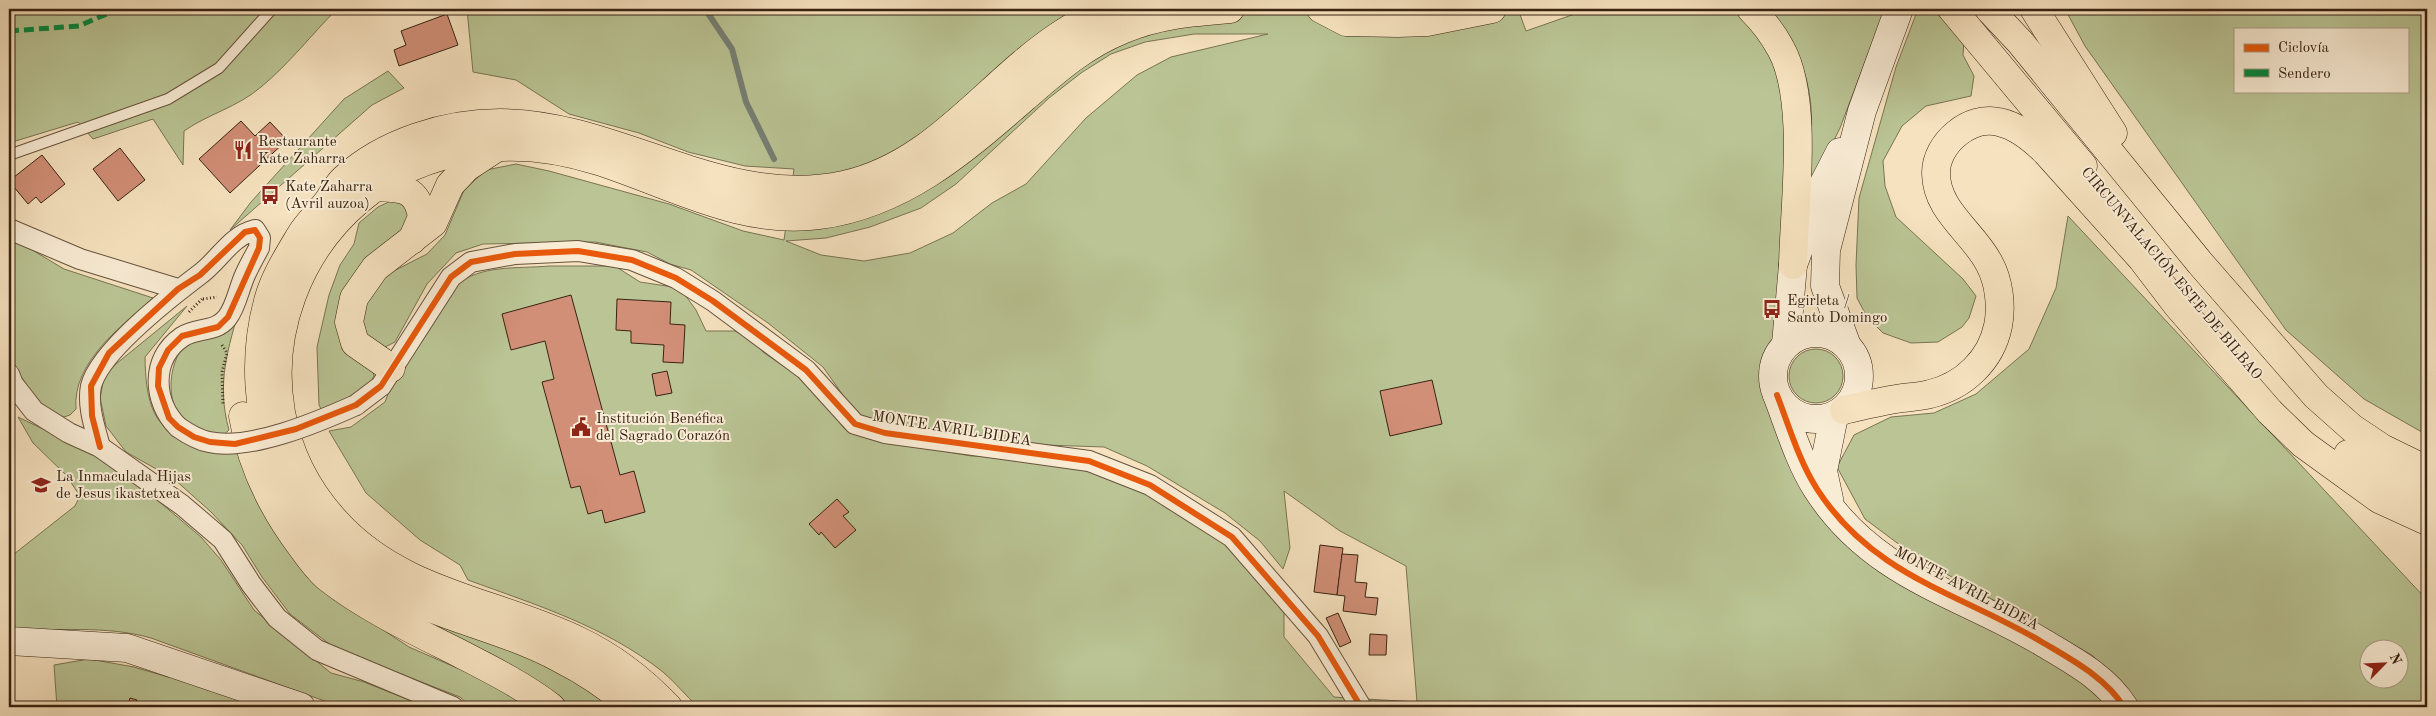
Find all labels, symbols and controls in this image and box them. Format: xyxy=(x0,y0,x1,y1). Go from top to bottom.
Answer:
legend xyxy=(2234,28,2408,92)
text: Ciclovía xyxy=(2278,41,2330,56)
text: Sendero xyxy=(2278,67,2331,82)
place label: Restaurante Kate Zaharra xyxy=(258,135,346,167)
restaurant icon: Restaurante Kate Zaharra xyxy=(232,139,254,161)
street label: CIRCUNVALACIÓN ESTE DE BILBAO xyxy=(2078,162,2267,383)
place label: Kate Zaharra (Avril auzoa) xyxy=(285,180,373,212)
bus stop icon: Kate Zaharra (Avril auzoa) xyxy=(259,184,281,206)
place label: Egirleta / Santo Domingo xyxy=(1787,294,1887,326)
bus stop icon: Egirleta / Santo Domingo xyxy=(1761,298,1783,320)
street label: MONTE AVRIL BIDEA xyxy=(871,409,1033,450)
place label: Institución Benéfica del Sagrado Corazón xyxy=(596,412,730,444)
public building icon: Institución Benéfica del Sagrado Corazón xyxy=(570,416,592,438)
place label: La Inmaculada Hijas de Jesus ikastetxea xyxy=(56,470,191,502)
school or university icon: La Inmaculada Hijas de Jesus ikastetxea xyxy=(30,474,52,496)
street label: MONTE AVRIL BIDEA xyxy=(1892,545,2041,634)
north arrow xyxy=(2358,638,2408,688)
text: N xyxy=(2386,651,2404,667)

